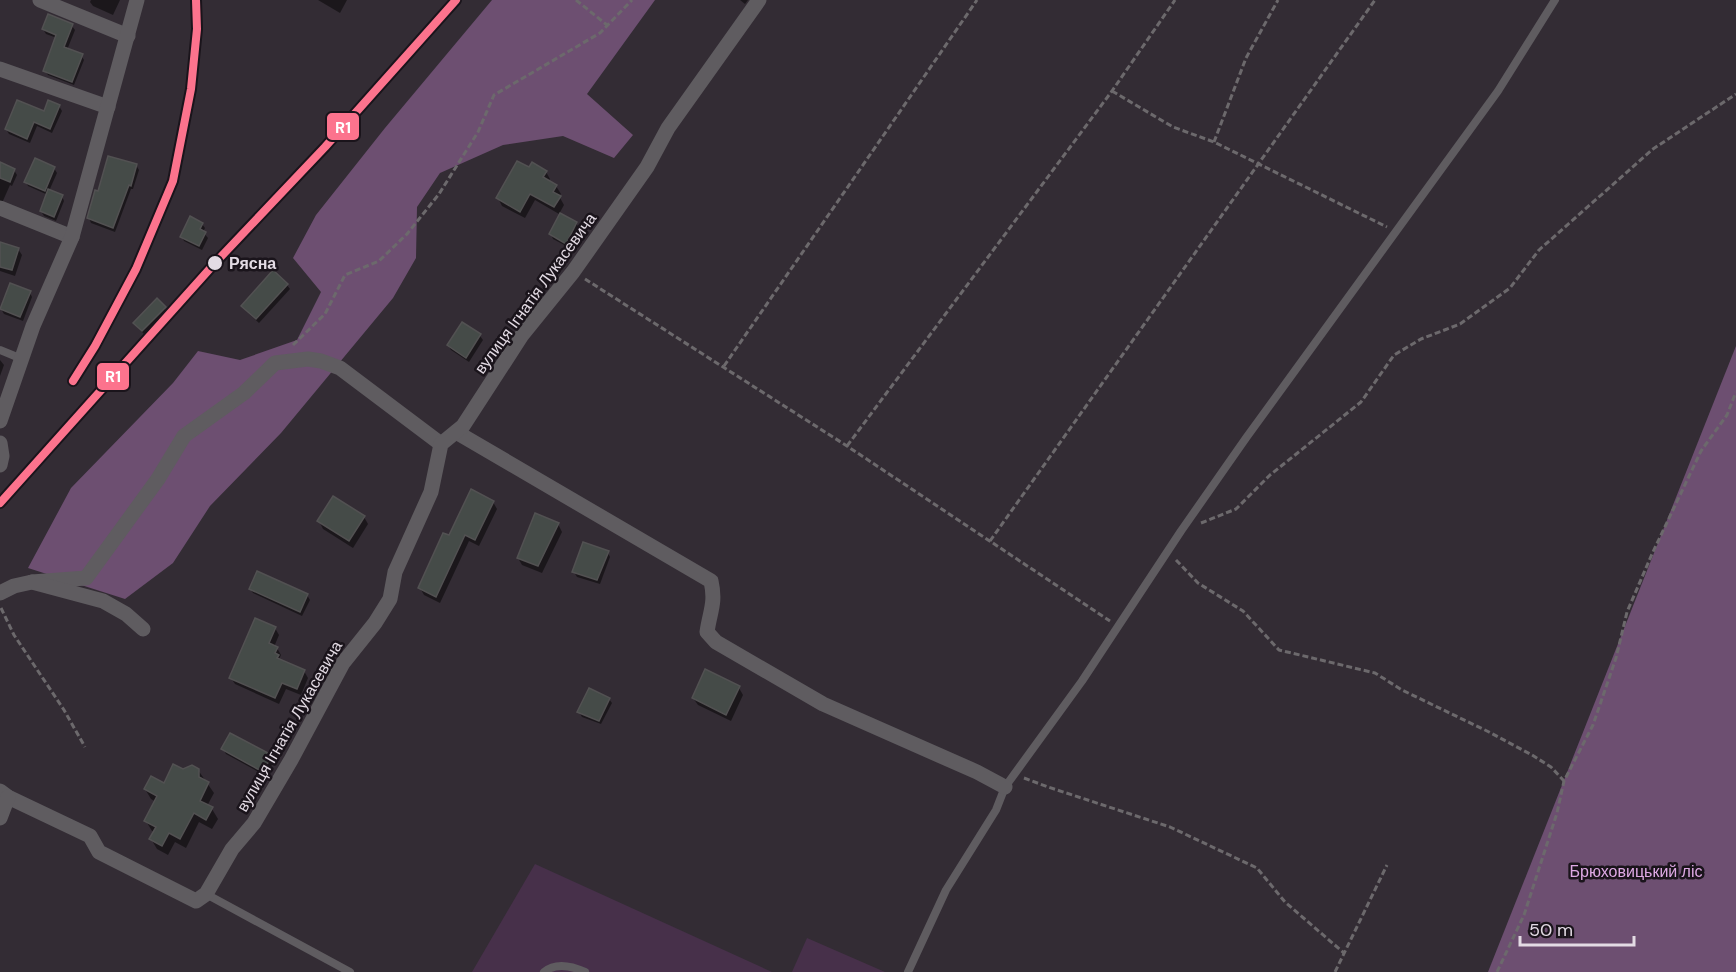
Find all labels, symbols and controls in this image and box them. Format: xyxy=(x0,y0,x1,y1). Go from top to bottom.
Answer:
line badge: R1 xyxy=(326,112,360,141)
text: R1 xyxy=(335,117,351,138)
street label: вулиця Ігнатія Лукасевича xyxy=(470,209,601,378)
place label: Рясна xyxy=(229,253,276,274)
marker: Рясна xyxy=(206,254,224,272)
line badge: R1 xyxy=(96,362,130,391)
text: R1 xyxy=(105,366,121,387)
street label: вулиця Ігнатія Лукасевича xyxy=(232,637,347,816)
park label: Брюховицький ліс xyxy=(1570,861,1702,882)
scale bar xyxy=(1520,909,1634,947)
text: 50 m xyxy=(1529,918,1573,942)

